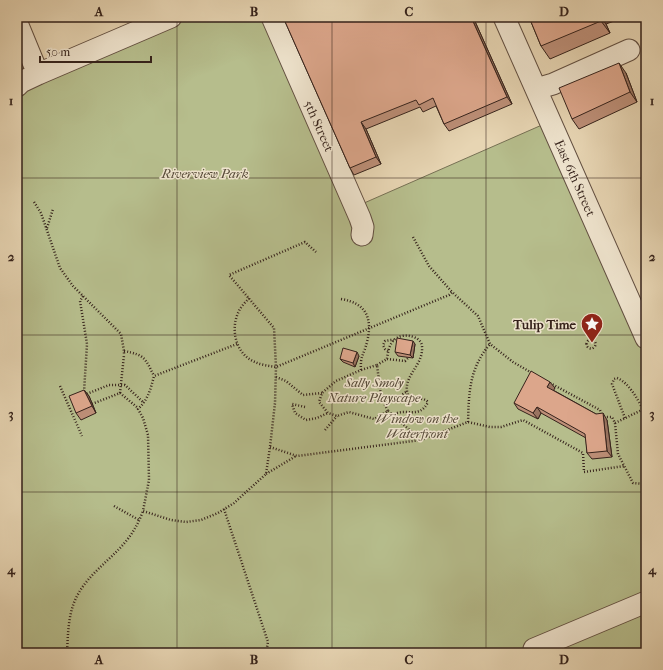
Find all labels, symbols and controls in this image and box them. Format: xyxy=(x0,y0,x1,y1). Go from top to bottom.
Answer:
text: A xyxy=(94,4,104,19)
text: B xyxy=(250,4,259,19)
text: C xyxy=(405,4,414,19)
text: D xyxy=(559,4,569,19)
scale bar xyxy=(40,38,151,64)
text: 50 m xyxy=(46,45,70,59)
text: 1 xyxy=(9,93,14,108)
text: 1 xyxy=(650,93,655,108)
street label: 5th Street xyxy=(301,98,337,154)
street label: East 6th Street xyxy=(551,137,599,219)
park label: Riverview Park xyxy=(161,166,249,181)
text: 2 xyxy=(8,249,15,264)
text: 2 xyxy=(649,249,656,264)
place icon: Tulip Time xyxy=(579,311,605,344)
place label: Tulip Time xyxy=(512,317,577,333)
park label: Sally Smoly Nature Playscape xyxy=(327,375,421,405)
text: 3 xyxy=(8,406,14,422)
text: 3 xyxy=(649,406,655,422)
park label: Window on the Waterfront xyxy=(376,411,459,441)
text: 4 xyxy=(6,562,16,578)
text: 4 xyxy=(647,562,657,578)
text: A xyxy=(94,652,104,667)
text: B xyxy=(250,652,259,667)
text: C xyxy=(405,652,414,667)
text: D xyxy=(559,652,569,667)

